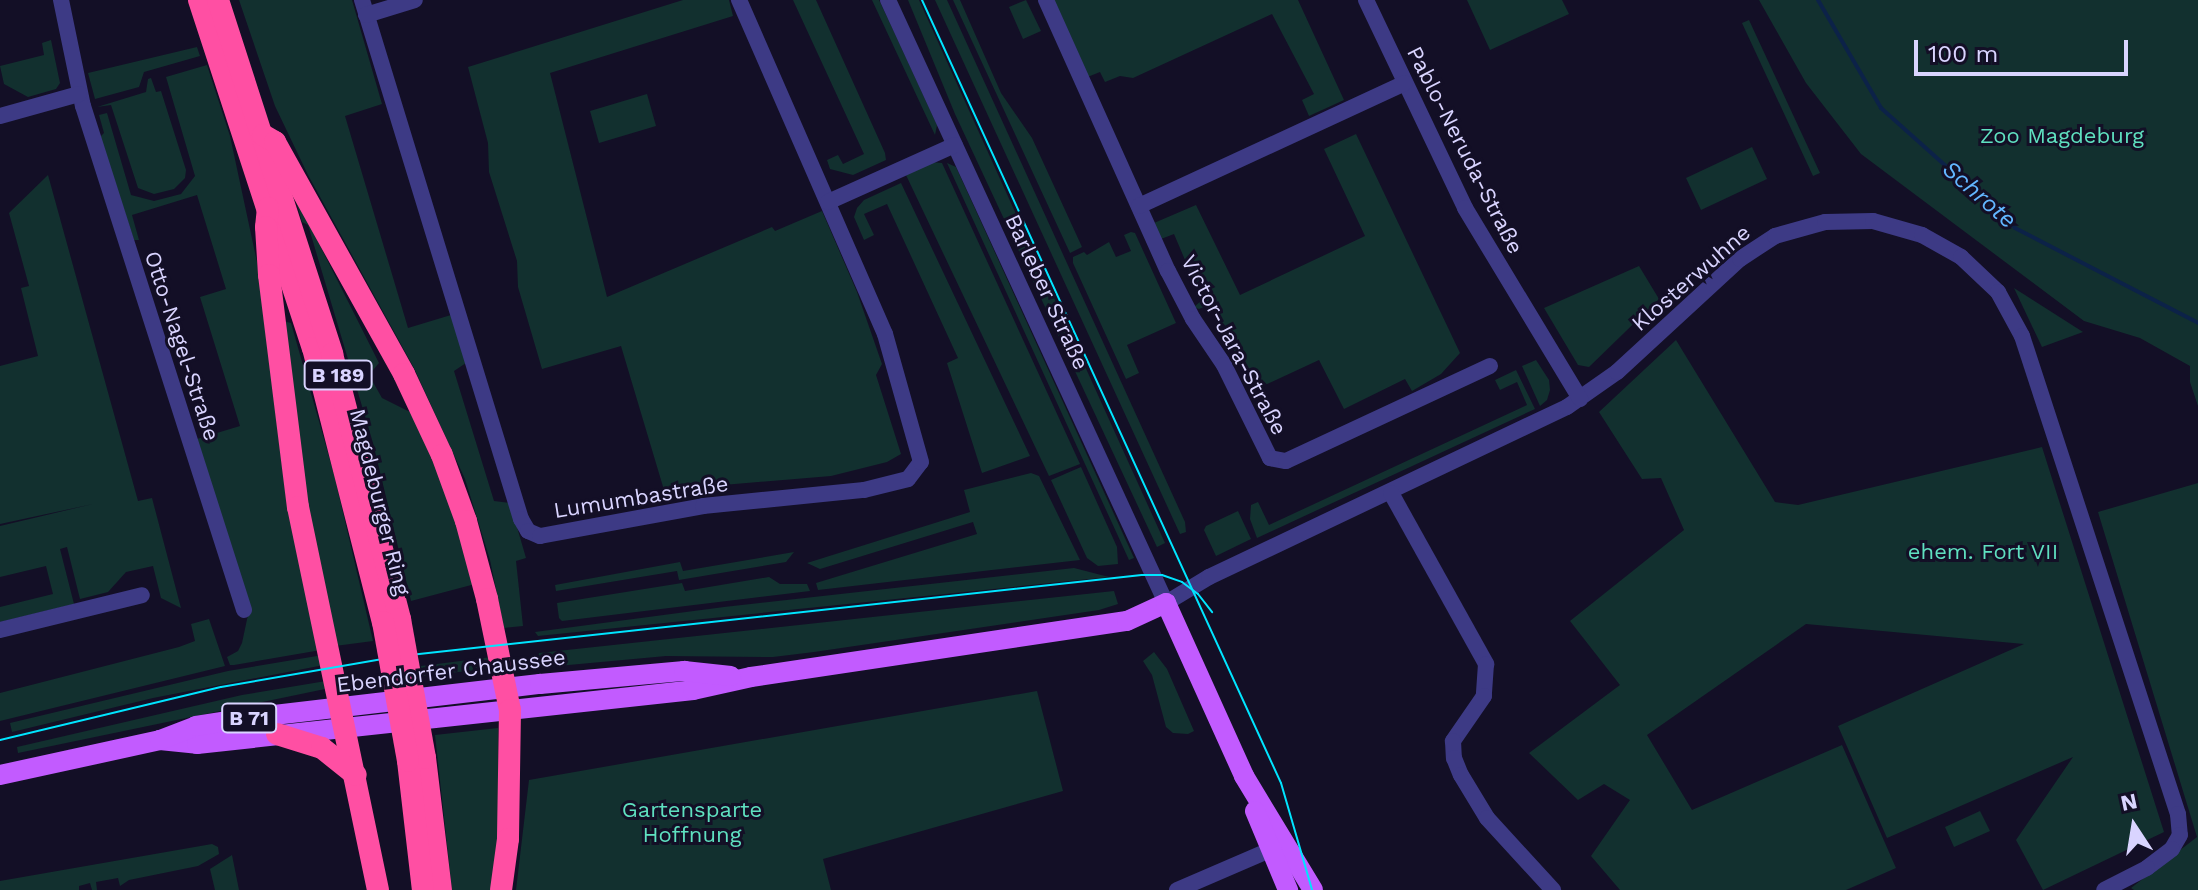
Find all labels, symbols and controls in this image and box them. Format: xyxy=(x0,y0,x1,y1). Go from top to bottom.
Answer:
scale bar xyxy=(1918,24,2132,74)
text: 100 m xyxy=(1928,40,1998,68)
street label: Pablo-Neruda-Straße xyxy=(1401,42,1529,258)
park label: Zoo Magdeburg xyxy=(1980,123,2144,149)
water label: Schrote xyxy=(1936,155,2022,235)
street label: Barleber Straße xyxy=(999,210,1095,374)
street label: Klosterwuhne xyxy=(1626,219,1756,337)
street label: Otto-Nagel-Straße xyxy=(139,248,225,444)
street label: Victor-Jara-Straße xyxy=(1175,250,1293,440)
road number: B 189 xyxy=(302,359,374,391)
street label: Magdeburger Ring xyxy=(344,406,416,598)
street label: Lumumbastraße xyxy=(552,470,730,524)
park label: ehem. Fort VII xyxy=(1907,539,2059,565)
street label: Ebendorfer Chaussee xyxy=(335,644,567,698)
road number: B 71 xyxy=(219,702,279,734)
north arrow xyxy=(2094,786,2174,866)
text: N xyxy=(2118,788,2139,816)
park label: Gartensparte Hoffnung xyxy=(622,796,762,848)

